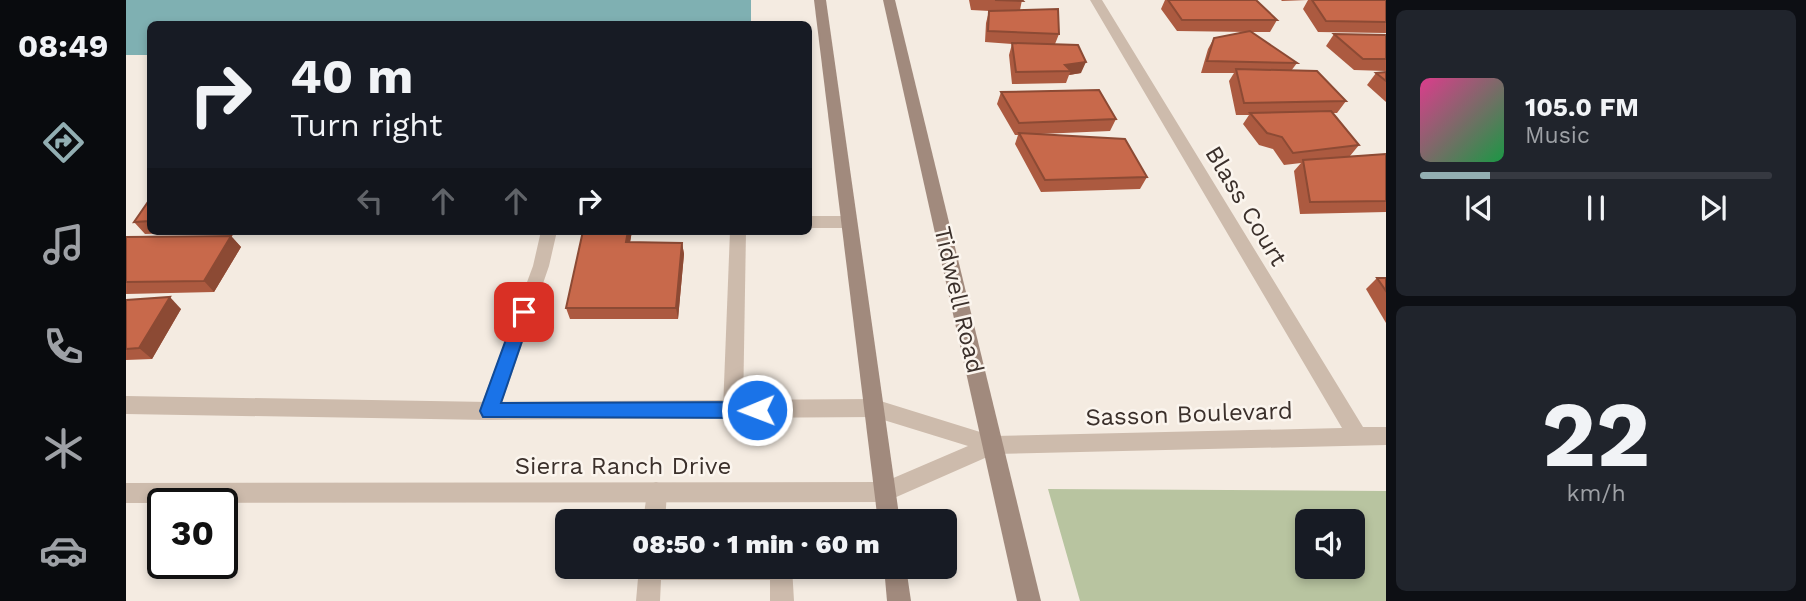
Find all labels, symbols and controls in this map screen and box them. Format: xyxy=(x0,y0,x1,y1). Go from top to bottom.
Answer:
text: 08:49 xyxy=(18,27,108,65)
text: 40 m xyxy=(290,47,413,105)
icon: right xyxy=(175,49,266,140)
text: 105.0 FM xyxy=(1525,92,1639,122)
text: Turn right xyxy=(290,106,442,144)
icon: directions xyxy=(39,118,88,167)
text: Music xyxy=(1525,122,1590,149)
street label: Blass Court xyxy=(1199,141,1293,271)
icon: left xyxy=(351,182,389,220)
icon: ahead xyxy=(424,182,462,220)
icon: ahead xyxy=(497,182,535,220)
icon: right xyxy=(570,182,608,220)
icon: previous xyxy=(1460,189,1498,227)
icon: pause xyxy=(1577,189,1615,227)
icon: next xyxy=(1694,189,1732,227)
icon: music xyxy=(39,220,88,269)
street label: Tidwell Road xyxy=(929,224,989,376)
pin xyxy=(494,282,554,342)
icon: arrive xyxy=(505,293,543,331)
icon: phone xyxy=(39,322,88,371)
position arrow xyxy=(720,373,794,447)
text: 22 xyxy=(1542,381,1650,488)
street label: Sasson Boulevard xyxy=(1085,396,1293,432)
icon: climate xyxy=(39,424,88,473)
street label: Sierra Ranch Drive xyxy=(515,452,731,480)
text: km/h xyxy=(1566,480,1626,507)
speed limit sign: 30 xyxy=(147,488,238,579)
map controls xyxy=(1295,509,1365,579)
button: sound xyxy=(1295,509,1365,579)
icon: car xyxy=(39,526,88,575)
text: 08:50 · 1 min · 60 m xyxy=(632,529,880,559)

